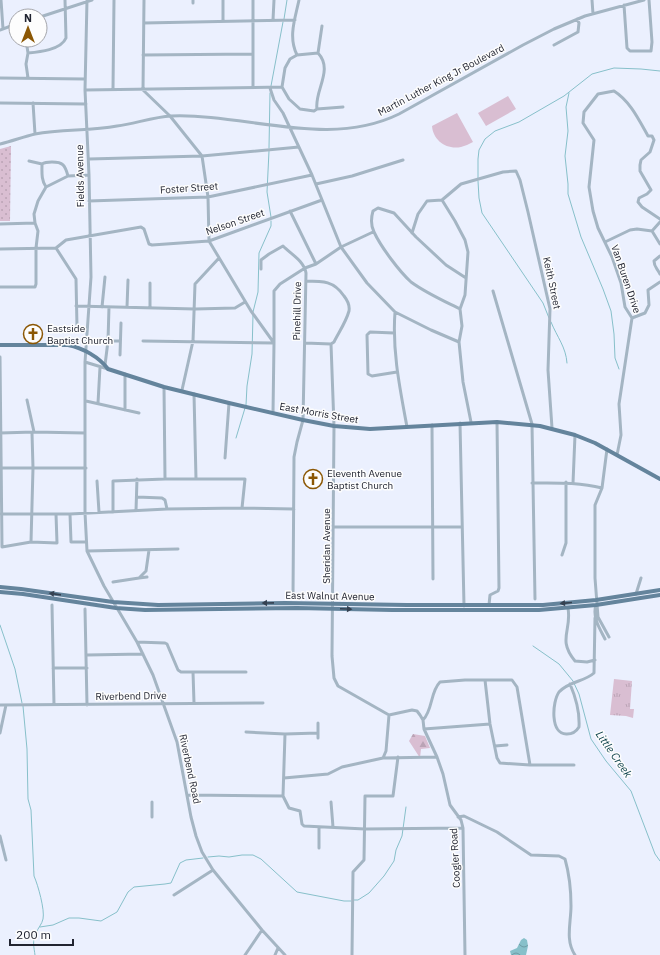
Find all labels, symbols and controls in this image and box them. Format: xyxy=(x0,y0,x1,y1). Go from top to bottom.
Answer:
north arrow xyxy=(8,8,48,48)
text: N xyxy=(24,11,32,25)
street label: Martin Luther King Jr Boulevard xyxy=(376,41,506,119)
street label: Fields Avenue xyxy=(73,144,87,207)
street label: Foster Street xyxy=(160,179,219,197)
street label: Nelson Street xyxy=(204,206,267,238)
street label: Van Buren Drive xyxy=(608,243,644,316)
street label: Keith Street xyxy=(540,256,564,311)
street label: Pinehill Drive xyxy=(290,281,304,341)
place label: Eastside Baptist Church xyxy=(47,322,113,347)
church icon: Eastside Baptist Church xyxy=(22,323,44,345)
street label: East Morris Street xyxy=(278,400,360,426)
place label: Eleventh Avenue Baptist Church xyxy=(327,467,402,492)
church icon: Eleventh Avenue Baptist Church xyxy=(302,468,324,490)
street label: Sheridan Avenue xyxy=(320,508,333,584)
street label: East Walnut Avenue xyxy=(285,589,375,603)
one-way arrow xyxy=(49,591,61,597)
one-way arrow xyxy=(261,600,274,606)
one-way arrow xyxy=(560,600,572,606)
one-way arrow xyxy=(340,606,352,613)
street label: Riverbend Drive xyxy=(95,689,167,703)
water label: Little Creek xyxy=(593,728,635,780)
street label: Riverbend Road xyxy=(176,733,204,805)
street label: Coogler Road xyxy=(447,828,463,888)
scale bar xyxy=(10,921,73,947)
text: 200 m xyxy=(16,927,51,942)

